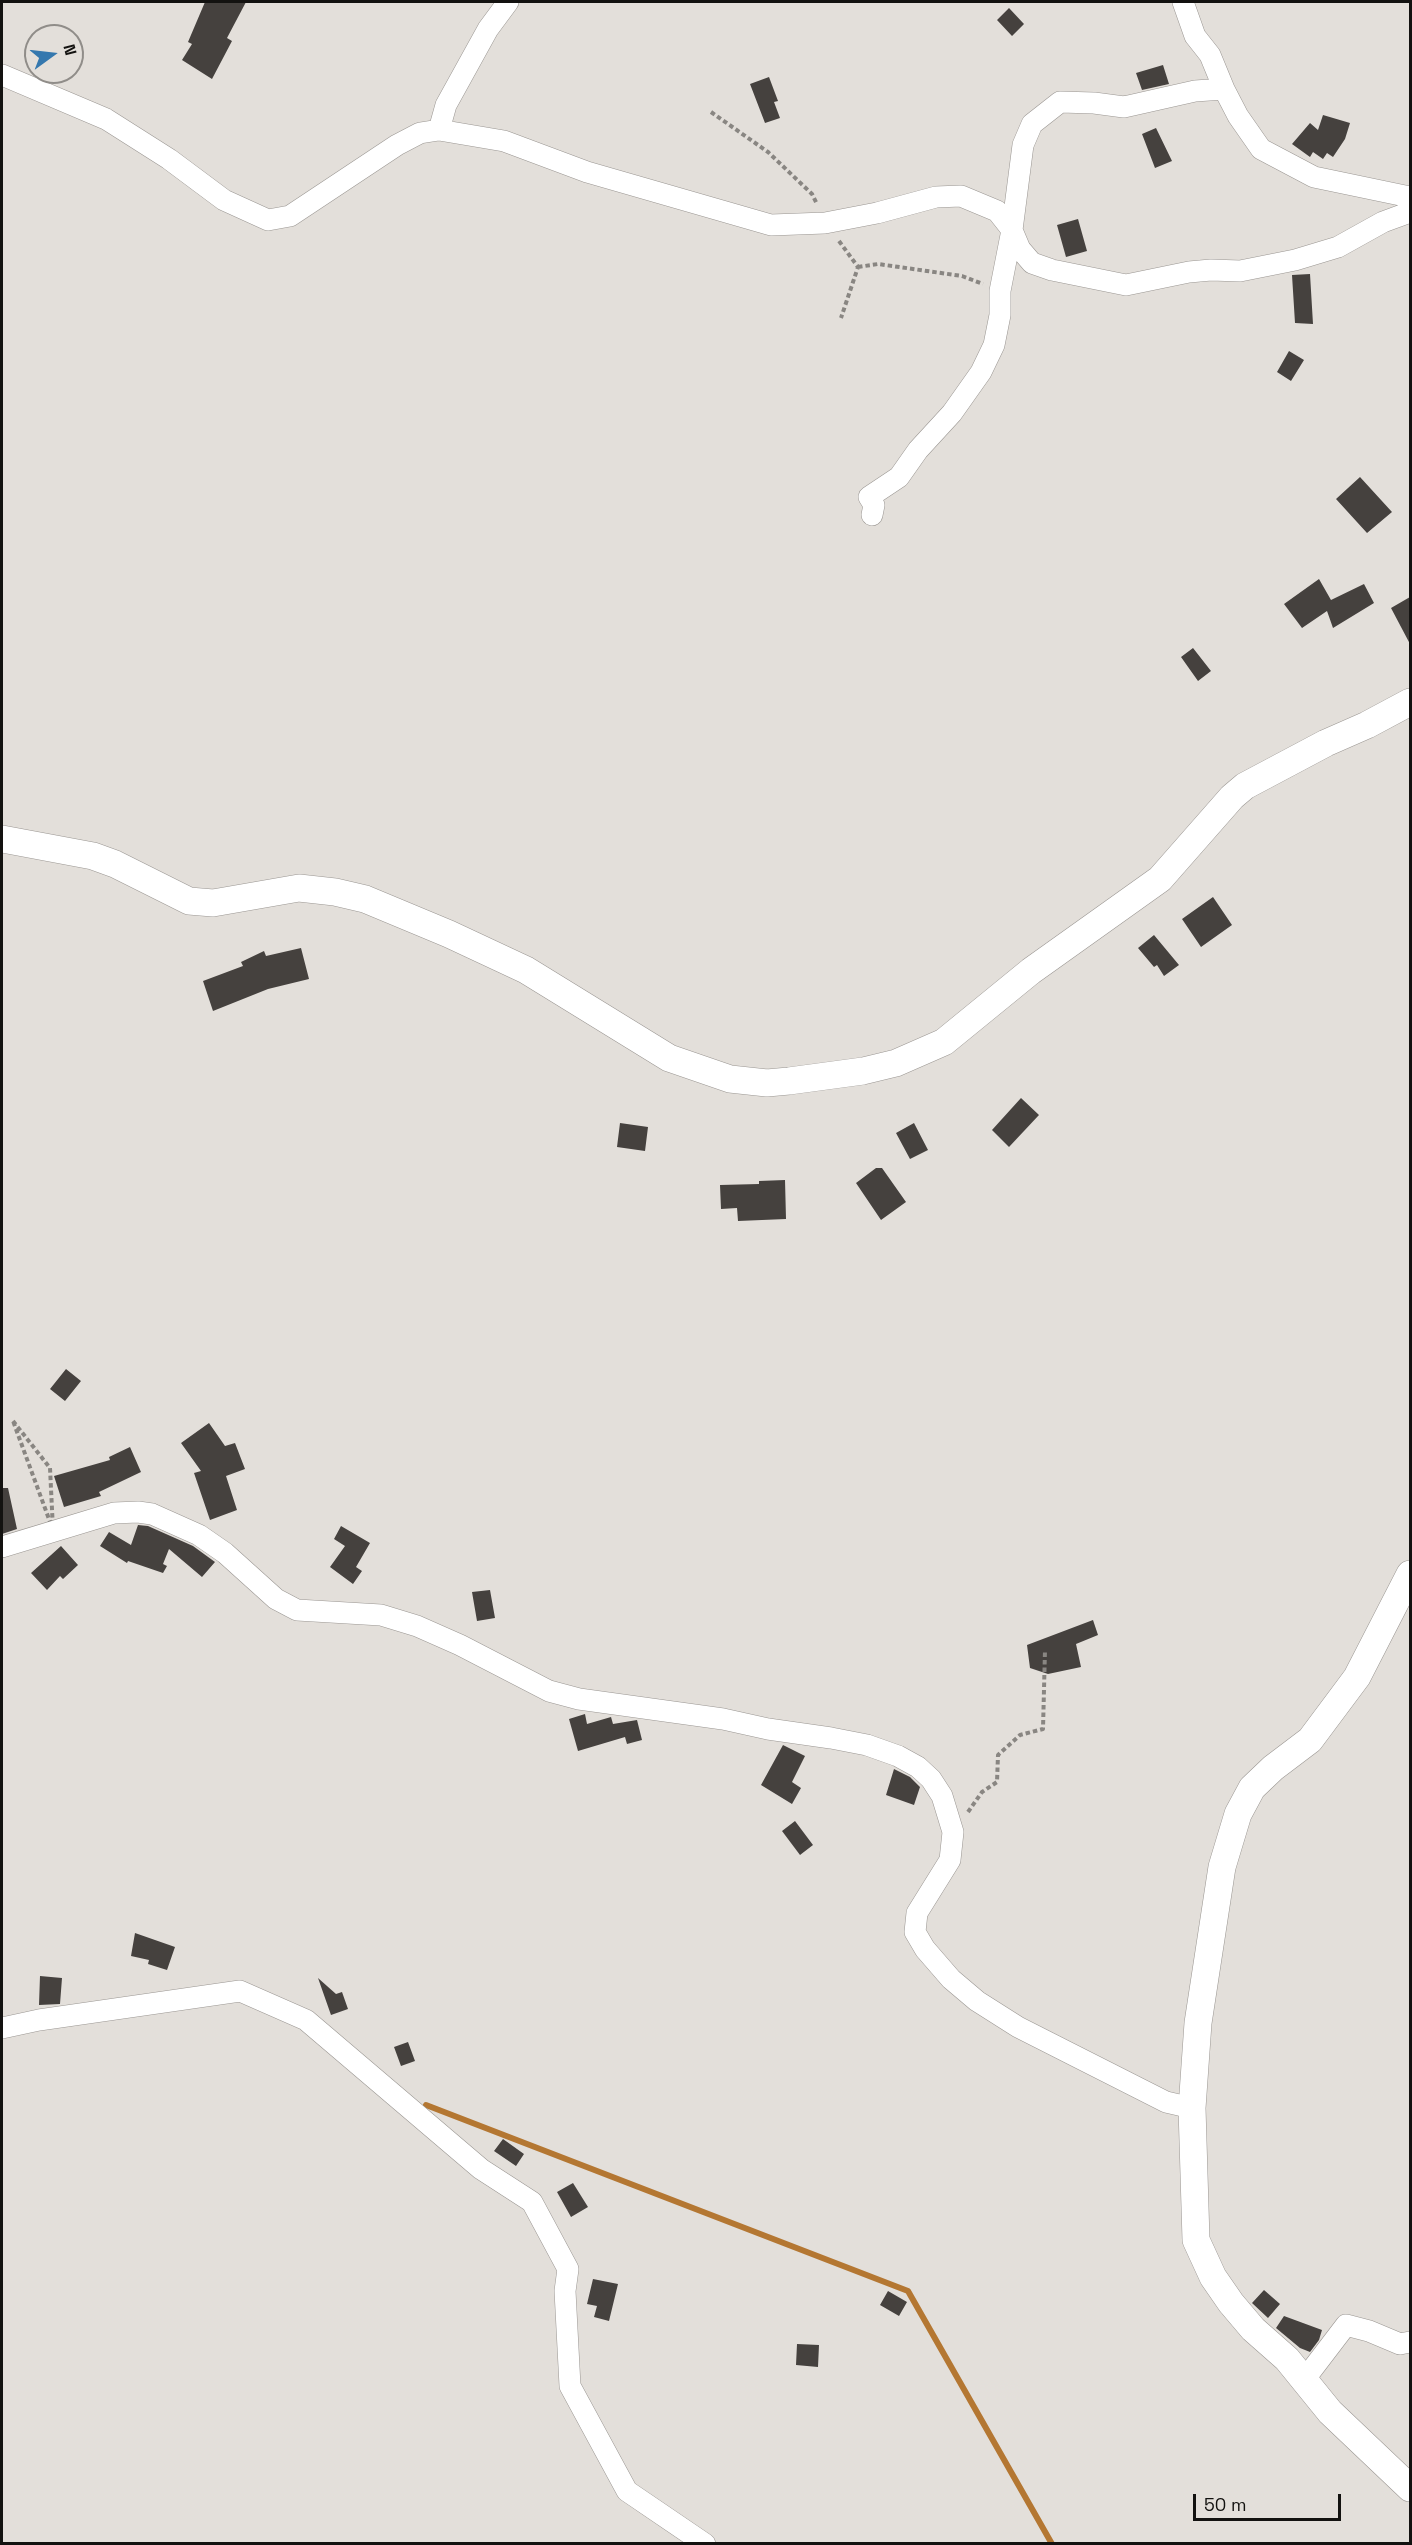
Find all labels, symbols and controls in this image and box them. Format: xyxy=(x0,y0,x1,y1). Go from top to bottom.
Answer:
north arrow xyxy=(24,24,84,84)
text: N xyxy=(58,42,81,58)
scale bar xyxy=(1196,2482,1344,2520)
text: 50 m xyxy=(1204,2493,1246,2516)

